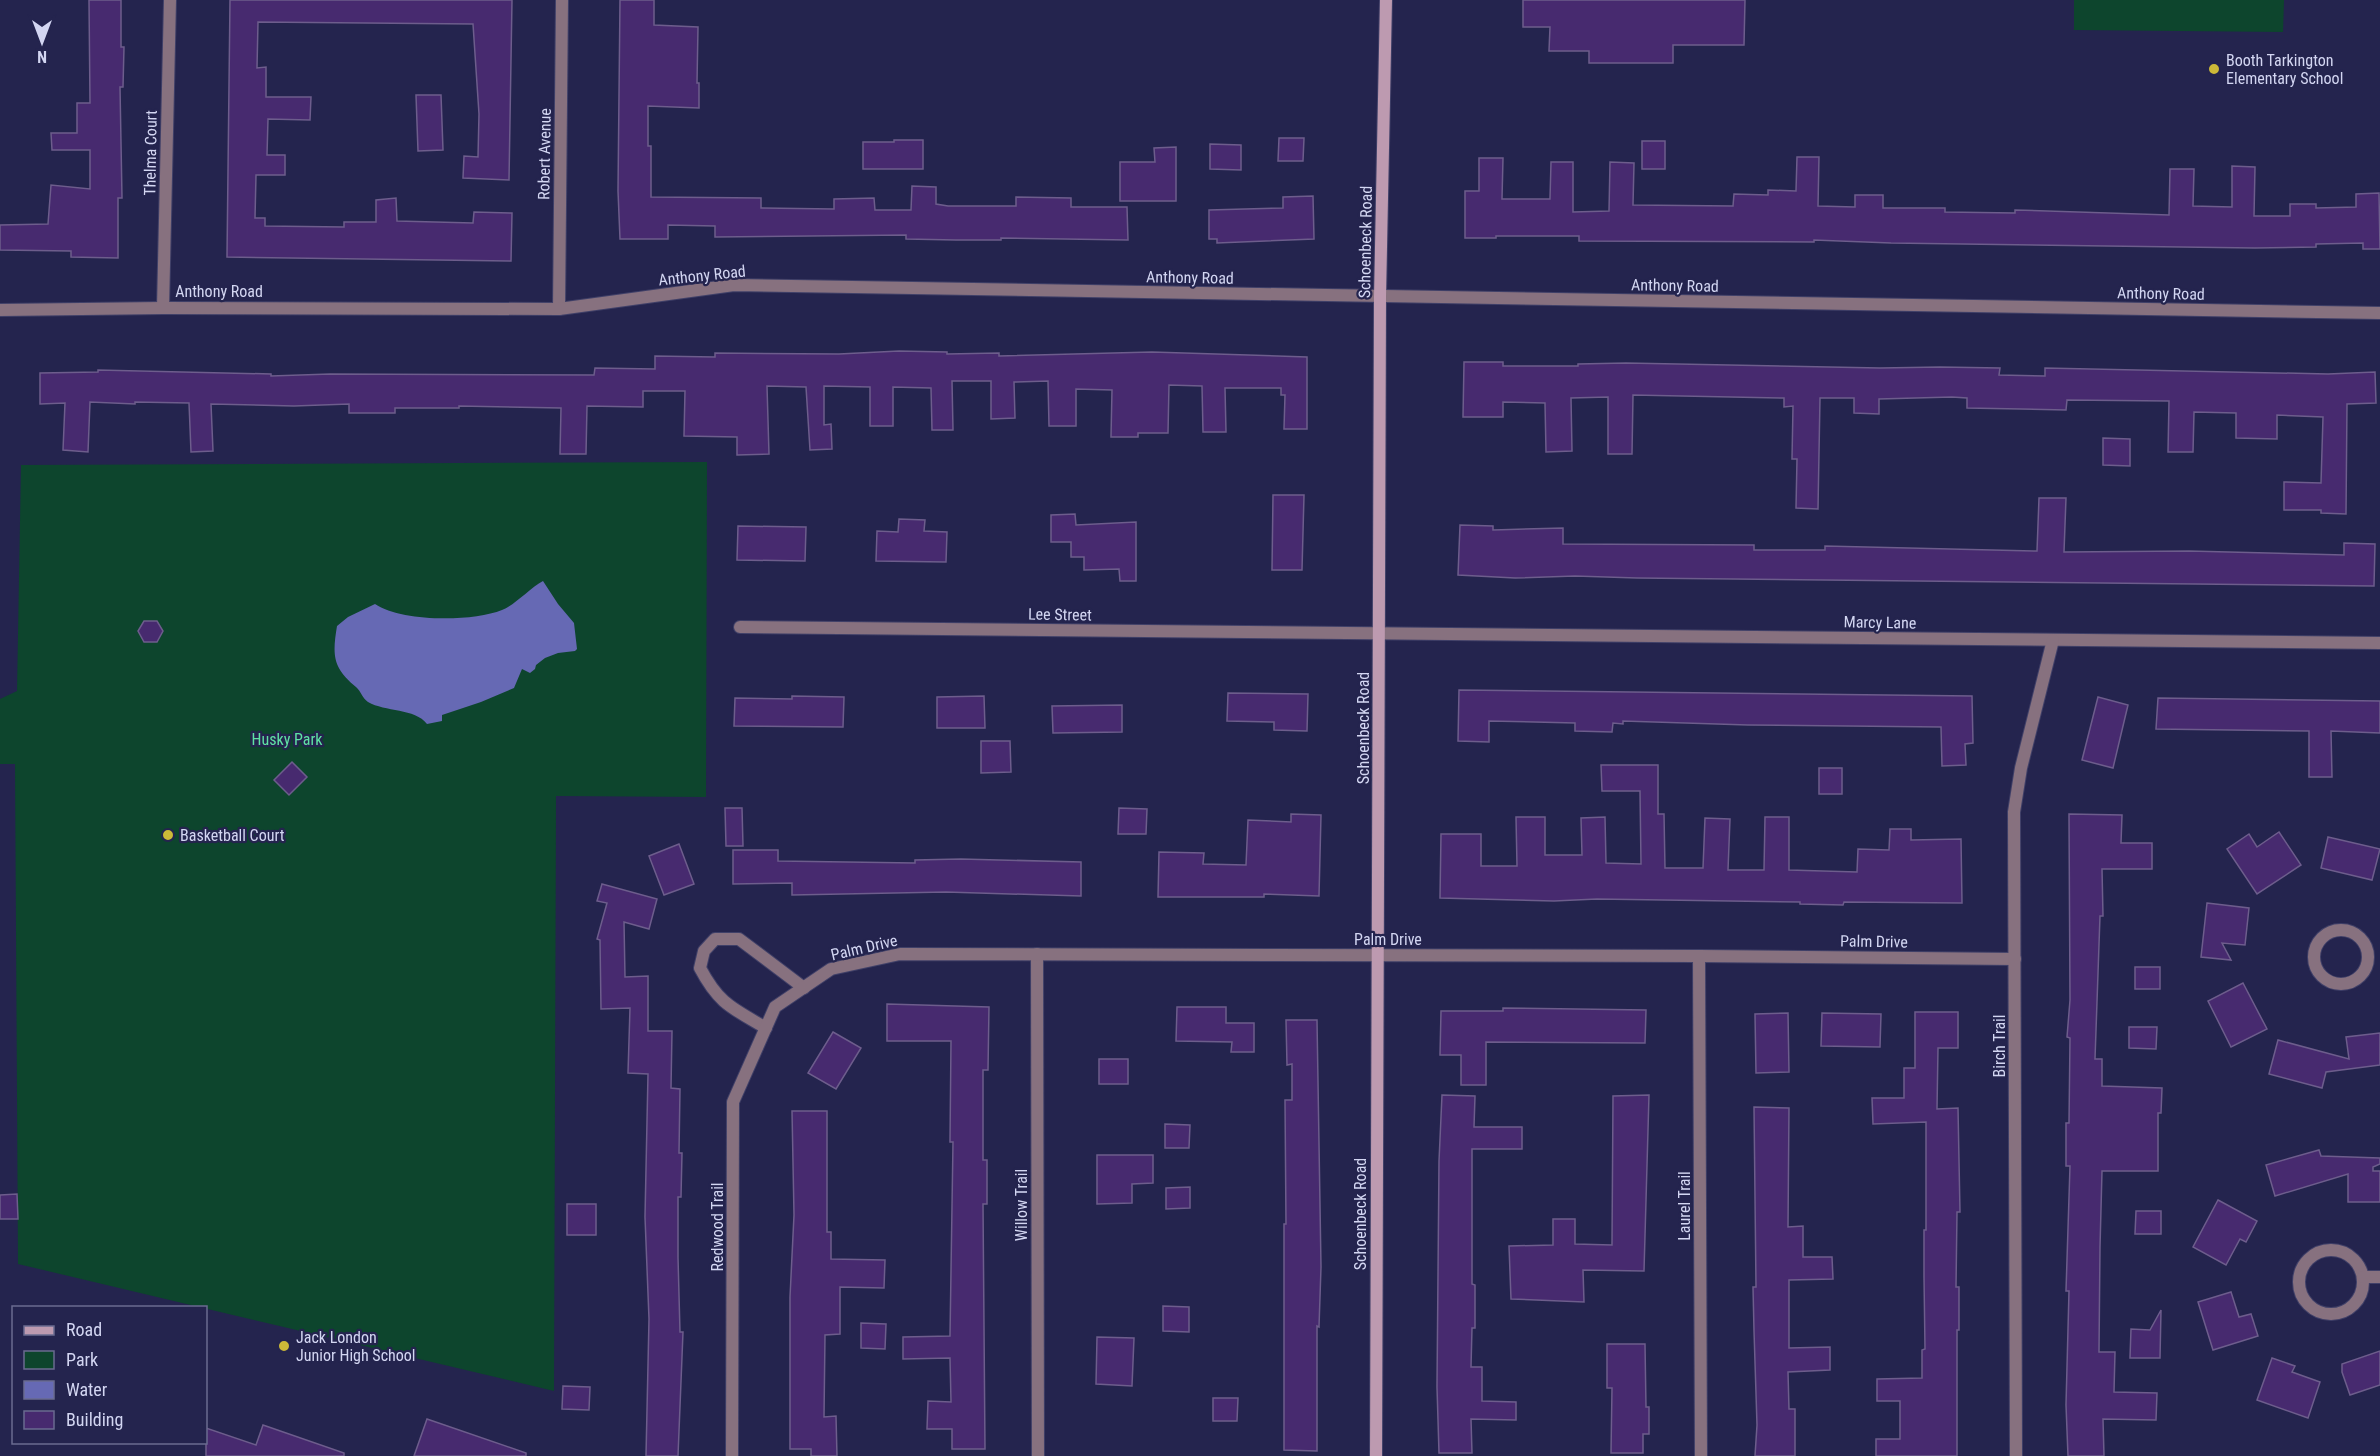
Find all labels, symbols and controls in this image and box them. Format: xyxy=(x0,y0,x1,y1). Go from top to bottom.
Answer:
north arrow xyxy=(12,12,72,72)
text: N xyxy=(37,47,47,66)
place label: Booth Tarkington Elementary School xyxy=(2226,51,2343,88)
marker: Booth Tarkington Elementary School xyxy=(2207,62,2221,76)
street label: Robert Avenue xyxy=(534,108,555,200)
street label: Thelma Court xyxy=(140,110,161,196)
street label: Schoenbeck Road xyxy=(1355,186,1376,298)
street label: Anthony Road xyxy=(657,261,747,290)
street label: Anthony Road xyxy=(1146,267,1234,288)
street label: Anthony Road xyxy=(1631,275,1719,296)
street label: Anthony Road xyxy=(175,282,263,301)
street label: Anthony Road xyxy=(2117,283,2205,304)
street label: Lee Street xyxy=(1028,604,1092,625)
street label: Marcy Lane xyxy=(1843,612,1917,633)
street label: Schoenbeck Road xyxy=(1354,672,1373,784)
park label: Husky Park xyxy=(251,730,323,749)
place label: Basketball Court xyxy=(180,826,285,845)
marker: Basketball Court xyxy=(161,828,175,842)
street label: Palm Drive xyxy=(1354,930,1422,949)
street label: Palm Drive xyxy=(829,931,899,964)
street label: Palm Drive xyxy=(1840,931,1908,952)
street label: Birch Trail xyxy=(1990,1015,2009,1077)
street label: Schoenbeck Road xyxy=(1351,1158,1370,1270)
street label: Willow Trail xyxy=(1012,1169,1031,1241)
street label: Laurel Trail xyxy=(1675,1171,1694,1241)
street label: Redwood Trail xyxy=(708,1183,727,1272)
legend xyxy=(12,1306,207,1444)
text: Road xyxy=(66,1319,102,1340)
place label: Jack London Junior High School xyxy=(296,1328,416,1365)
marker: Jack London Junior High School xyxy=(277,1339,291,1353)
text: Park xyxy=(66,1349,98,1370)
text: Water xyxy=(66,1379,108,1400)
text: Building xyxy=(66,1409,123,1430)

